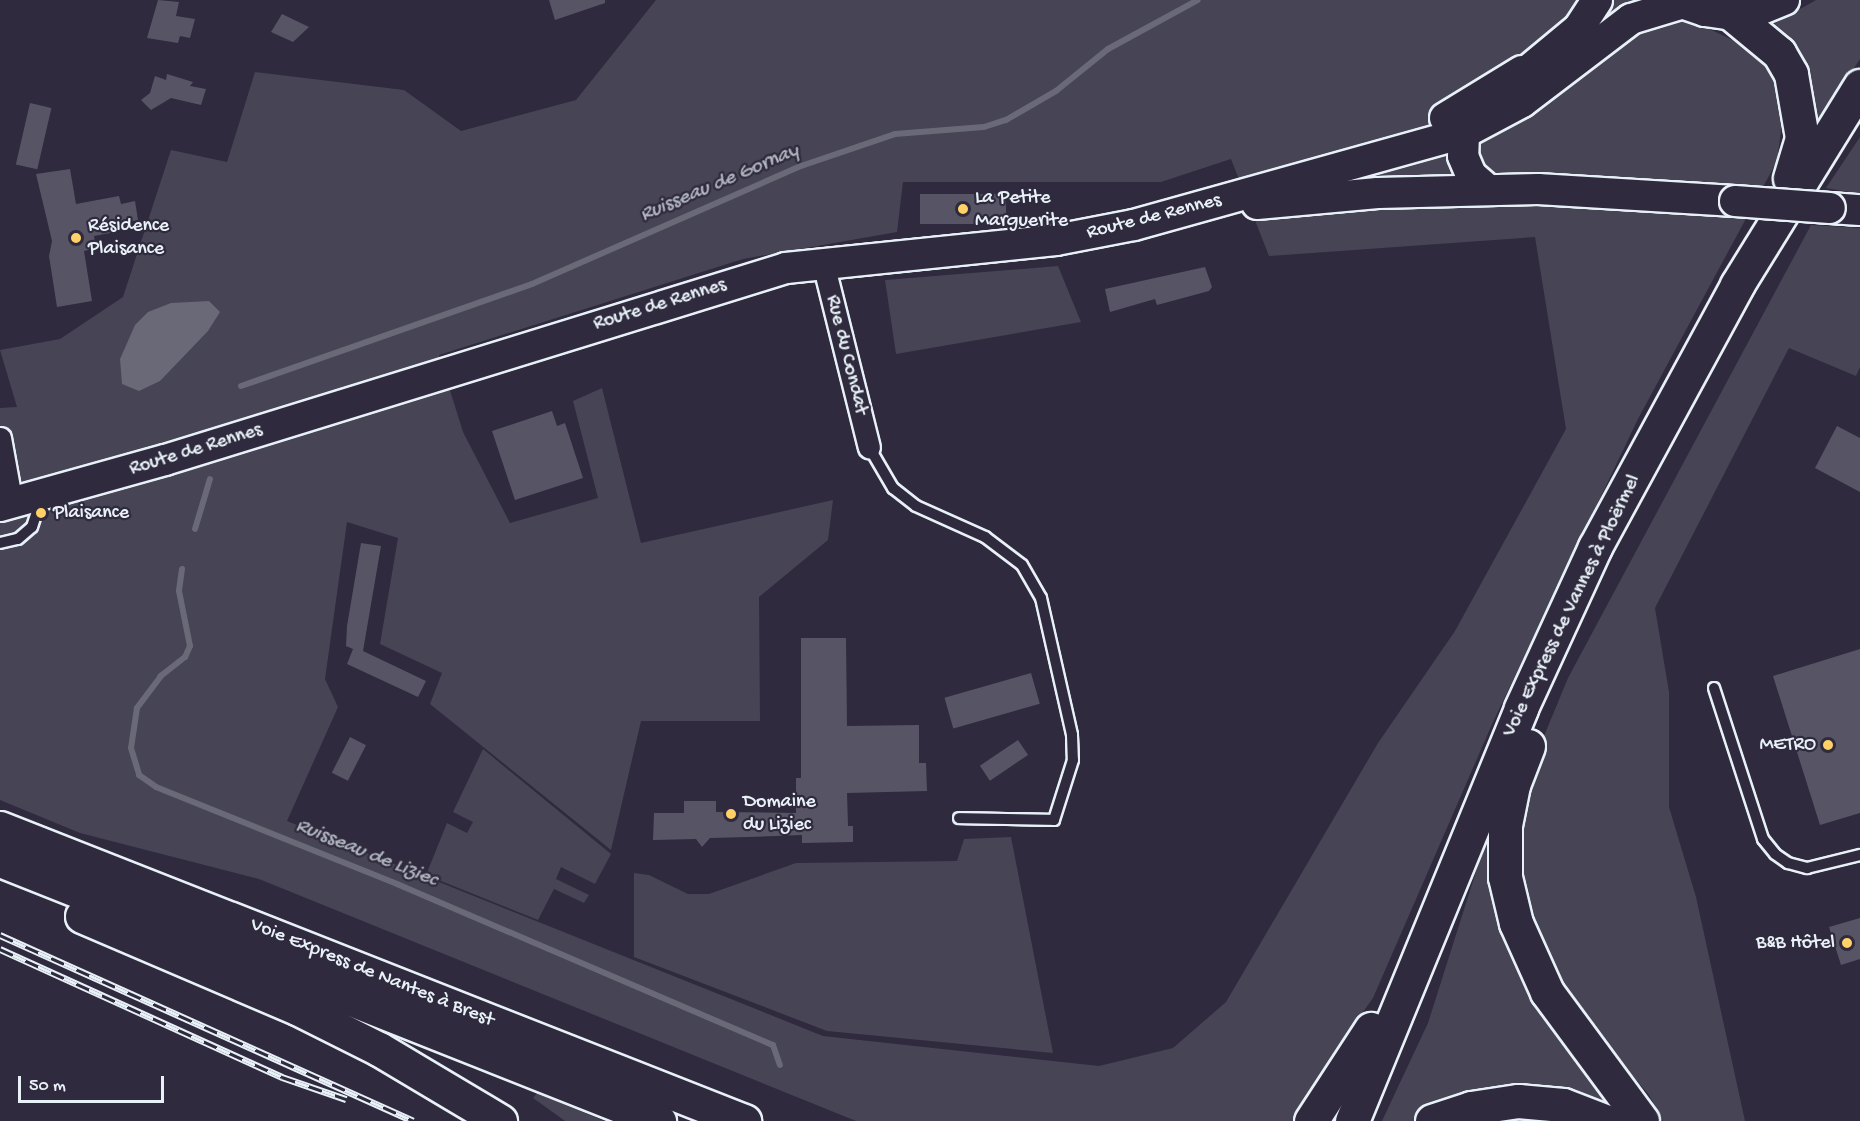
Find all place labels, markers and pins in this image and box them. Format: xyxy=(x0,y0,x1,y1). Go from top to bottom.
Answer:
place label: La Petite Marguerite xyxy=(975,186,1068,233)
marker: La Petite Marguerite xyxy=(956,202,970,216)
place label: Résidence Plaisance xyxy=(88,214,169,261)
marker: Résidence Plaisance xyxy=(69,231,83,245)
place label: Plaisance xyxy=(53,501,129,525)
marker: Plaisance xyxy=(34,506,48,520)
place label: METRO xyxy=(1759,733,1816,757)
marker: METRO xyxy=(1821,738,1835,752)
place label: Domaine du Liziec xyxy=(743,790,816,837)
marker: Domaine du Liziec xyxy=(724,807,738,821)
place label: B&B Hôtel xyxy=(1756,931,1835,955)
marker: B&B Hôtel xyxy=(1840,936,1854,950)

